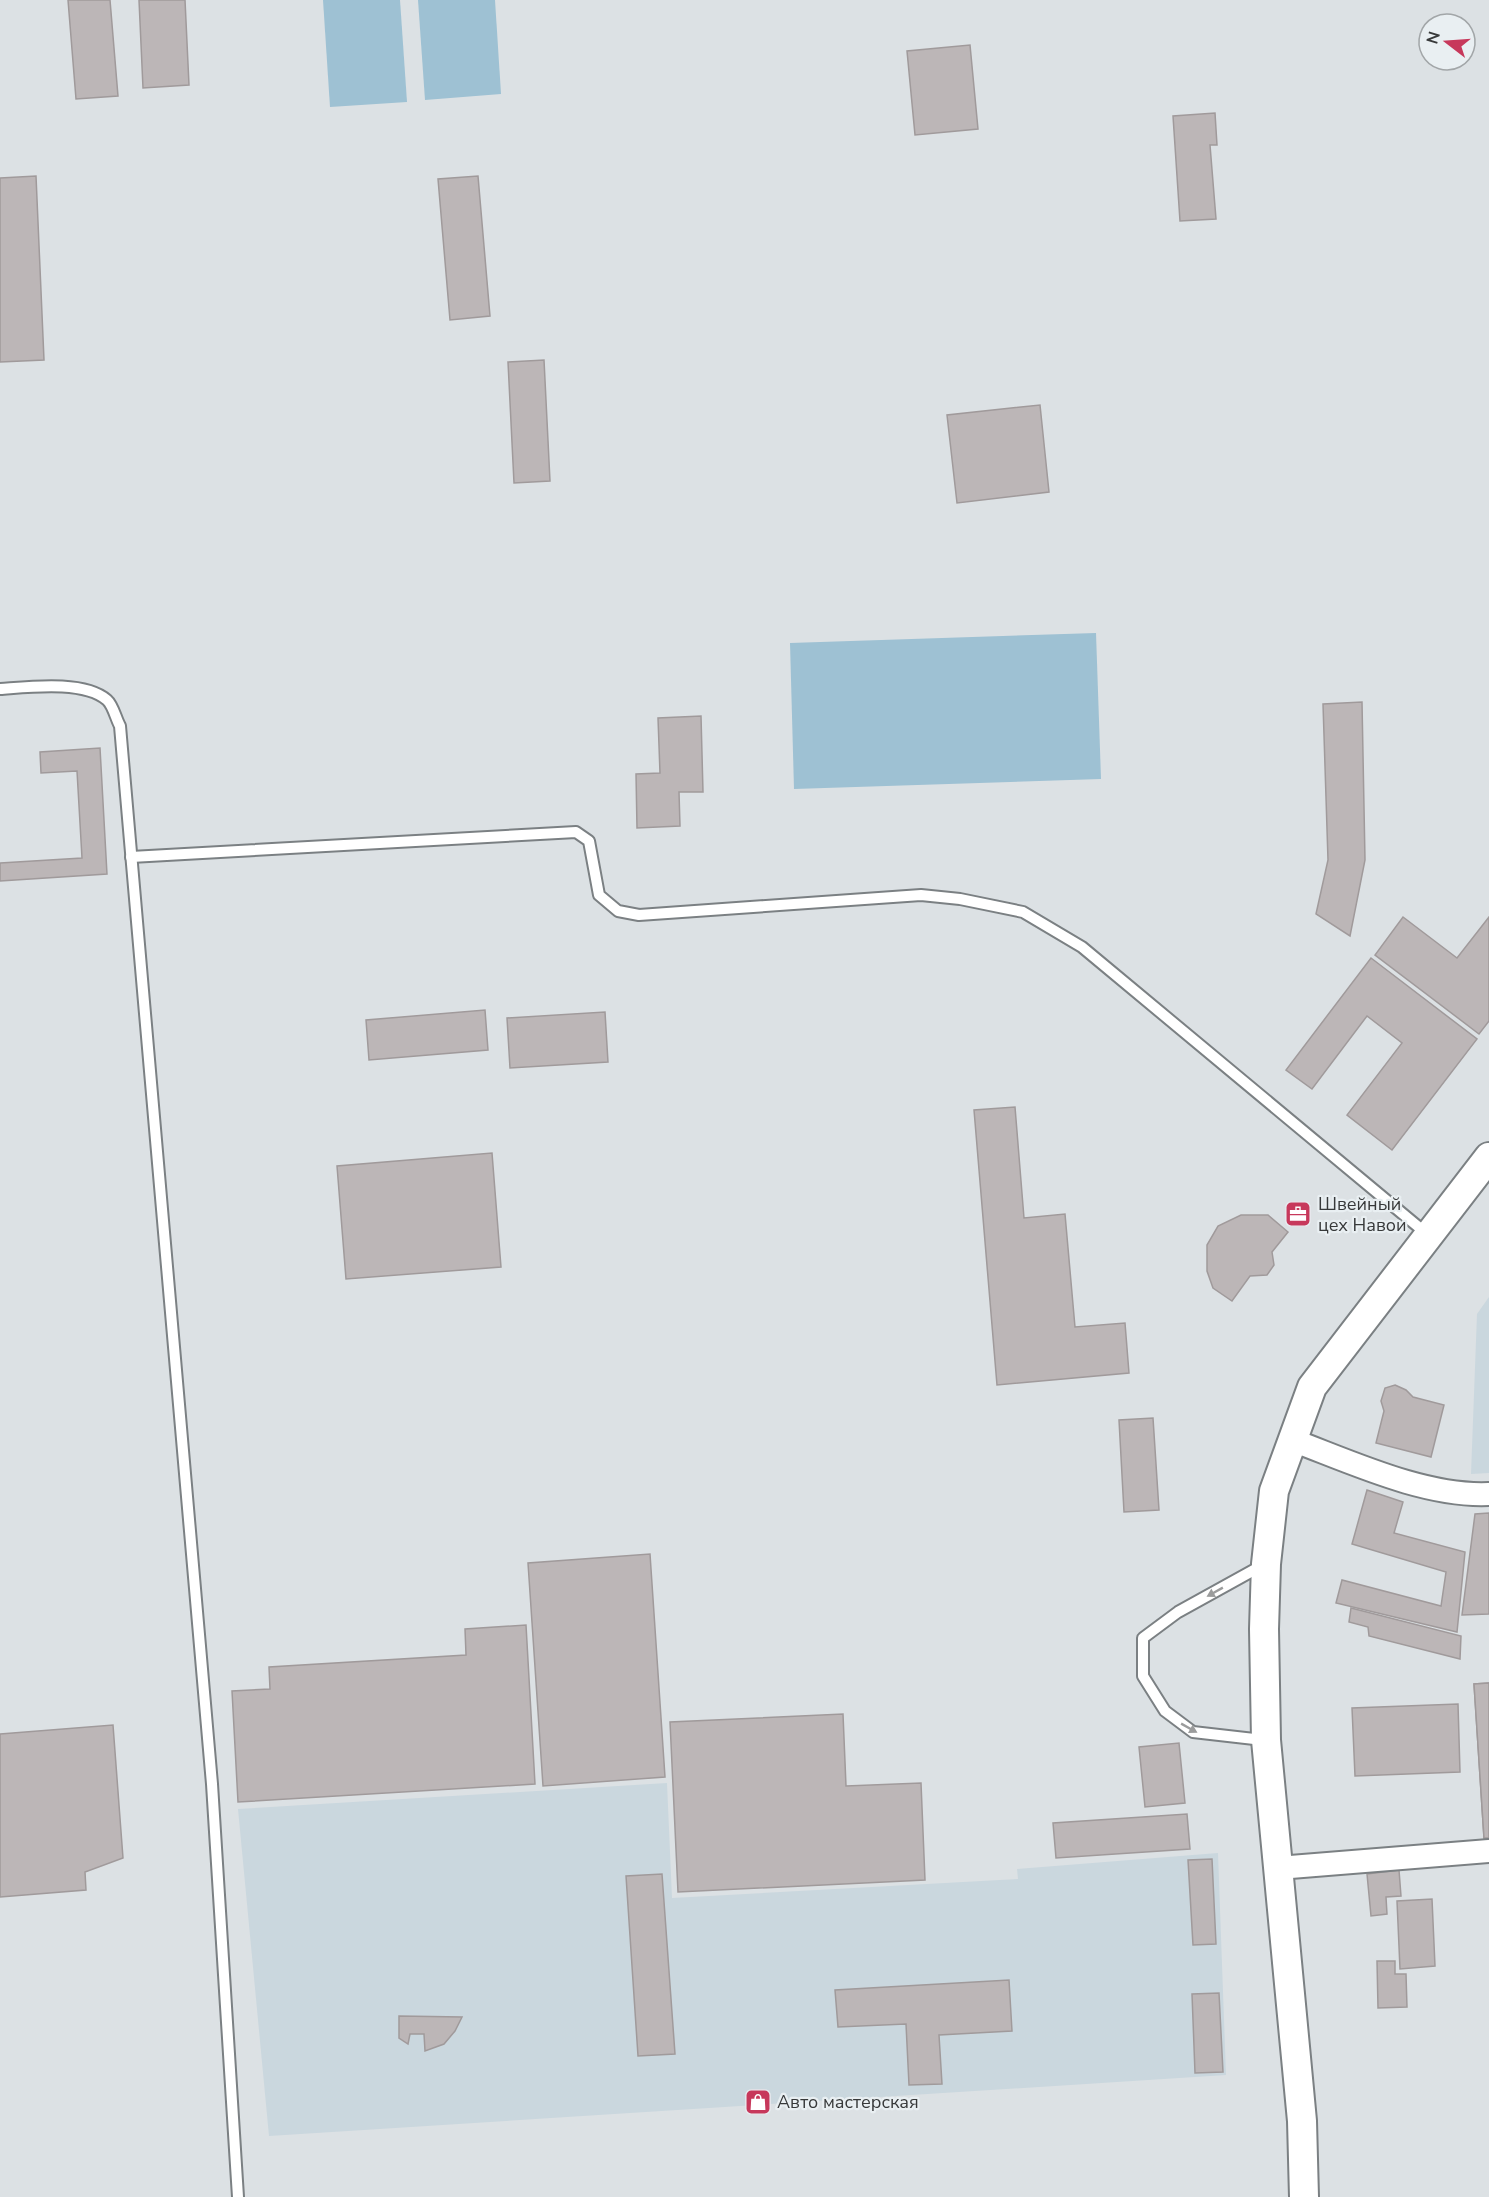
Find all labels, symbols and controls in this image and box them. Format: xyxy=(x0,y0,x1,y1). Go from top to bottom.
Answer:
north arrow xyxy=(1417,12,1477,72)
text: N xyxy=(1421,29,1446,47)
place label: Швейный цех Навои xyxy=(1318,1192,1407,1237)
office icon: Швейный цех Навои xyxy=(1283,1199,1313,1229)
one-way arrow xyxy=(1206,1587,1223,1597)
one-way arrow xyxy=(1181,1723,1198,1733)
shop icon: Авто мастерская xyxy=(743,2087,773,2117)
place label: Авто мастерская xyxy=(777,2090,919,2114)

